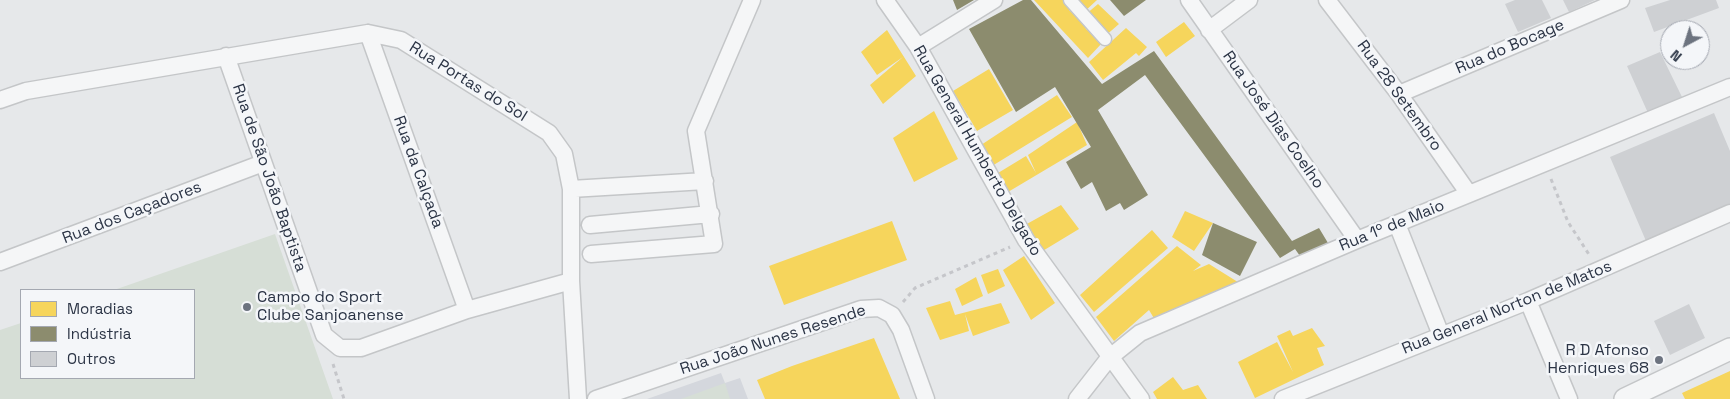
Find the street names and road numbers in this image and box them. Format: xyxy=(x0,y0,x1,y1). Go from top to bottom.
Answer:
street label: Rua do Bocage xyxy=(1453,15,1567,79)
street label: Rua 28 Setembro xyxy=(1352,37,1446,155)
street label: Rua Portas do Sol xyxy=(406,38,530,126)
street label: Rua General Humberto Delgado xyxy=(909,42,1045,260)
street label: Rua José Dias Coelho xyxy=(1218,47,1328,193)
street label: Rua de São João Baptista xyxy=(228,81,310,275)
street label: Rua da Calçada xyxy=(389,113,447,231)
street label: Rua dos Caçadores xyxy=(60,178,204,248)
street label: Rua 1º de Maio xyxy=(1337,196,1447,256)
street label: Rua General Norton de Matos xyxy=(1399,257,1615,359)
street label: Rua João Nunes Resende xyxy=(678,301,868,379)

